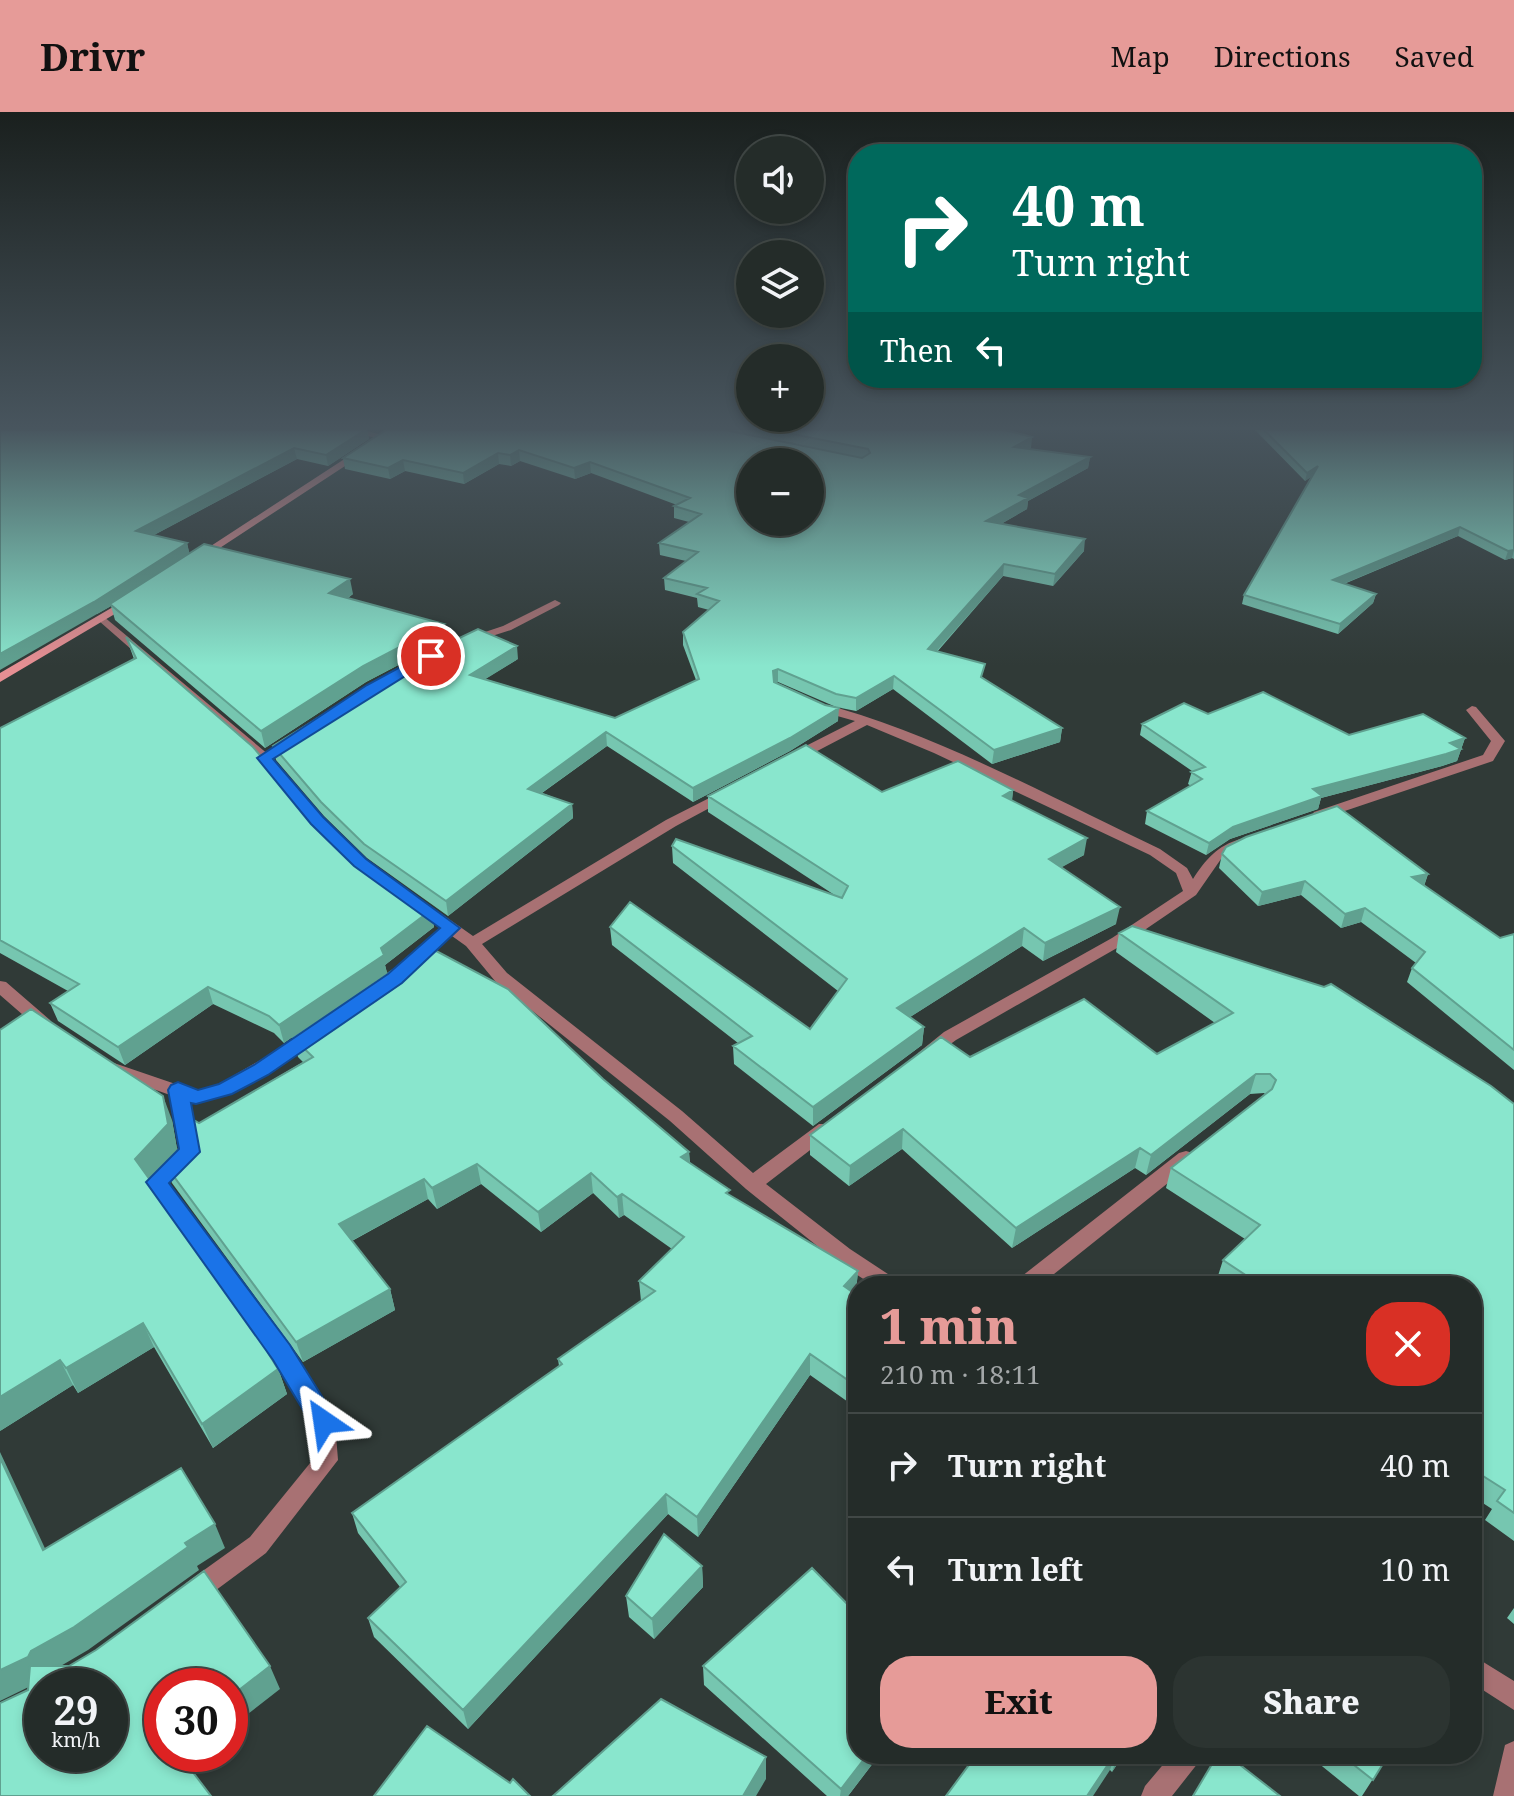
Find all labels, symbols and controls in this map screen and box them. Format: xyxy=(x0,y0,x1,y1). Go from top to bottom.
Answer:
text: Drivr xyxy=(40,30,145,82)
text: Map xyxy=(1110,37,1170,75)
text: Directions xyxy=(1214,37,1351,75)
text: Saved xyxy=(1395,37,1474,75)
map controls xyxy=(736,136,824,536)
button: sound xyxy=(736,136,824,224)
text: 40 m xyxy=(1012,166,1145,242)
icon: right xyxy=(880,176,984,280)
text: Turn right xyxy=(1012,238,1190,287)
button: layers xyxy=(736,240,824,328)
icon: left xyxy=(969,328,1013,372)
text: Then xyxy=(880,330,953,371)
button: + xyxy=(736,344,824,432)
button: − xyxy=(736,448,824,536)
pin xyxy=(397,622,465,690)
icon: arrive xyxy=(409,634,453,678)
text: 1 min xyxy=(880,1293,1018,1358)
button: close xyxy=(1366,1302,1450,1386)
text: 210 m · 18:11 xyxy=(880,1356,1041,1392)
position arrow xyxy=(282,1380,366,1464)
icon: right xyxy=(880,1443,924,1487)
text: Turn right xyxy=(948,1445,1106,1486)
text: 40 m xyxy=(1380,1445,1450,1486)
icon: left xyxy=(880,1547,924,1591)
text: Turn left xyxy=(948,1549,1083,1590)
text: 10 m xyxy=(1380,1549,1450,1590)
button: Exit xyxy=(880,1656,1157,1748)
button: Share xyxy=(1173,1656,1450,1748)
speed limit sign: 30 xyxy=(144,1668,248,1772)
text: 29 xyxy=(53,1682,99,1737)
text: km/h xyxy=(51,1726,101,1753)

